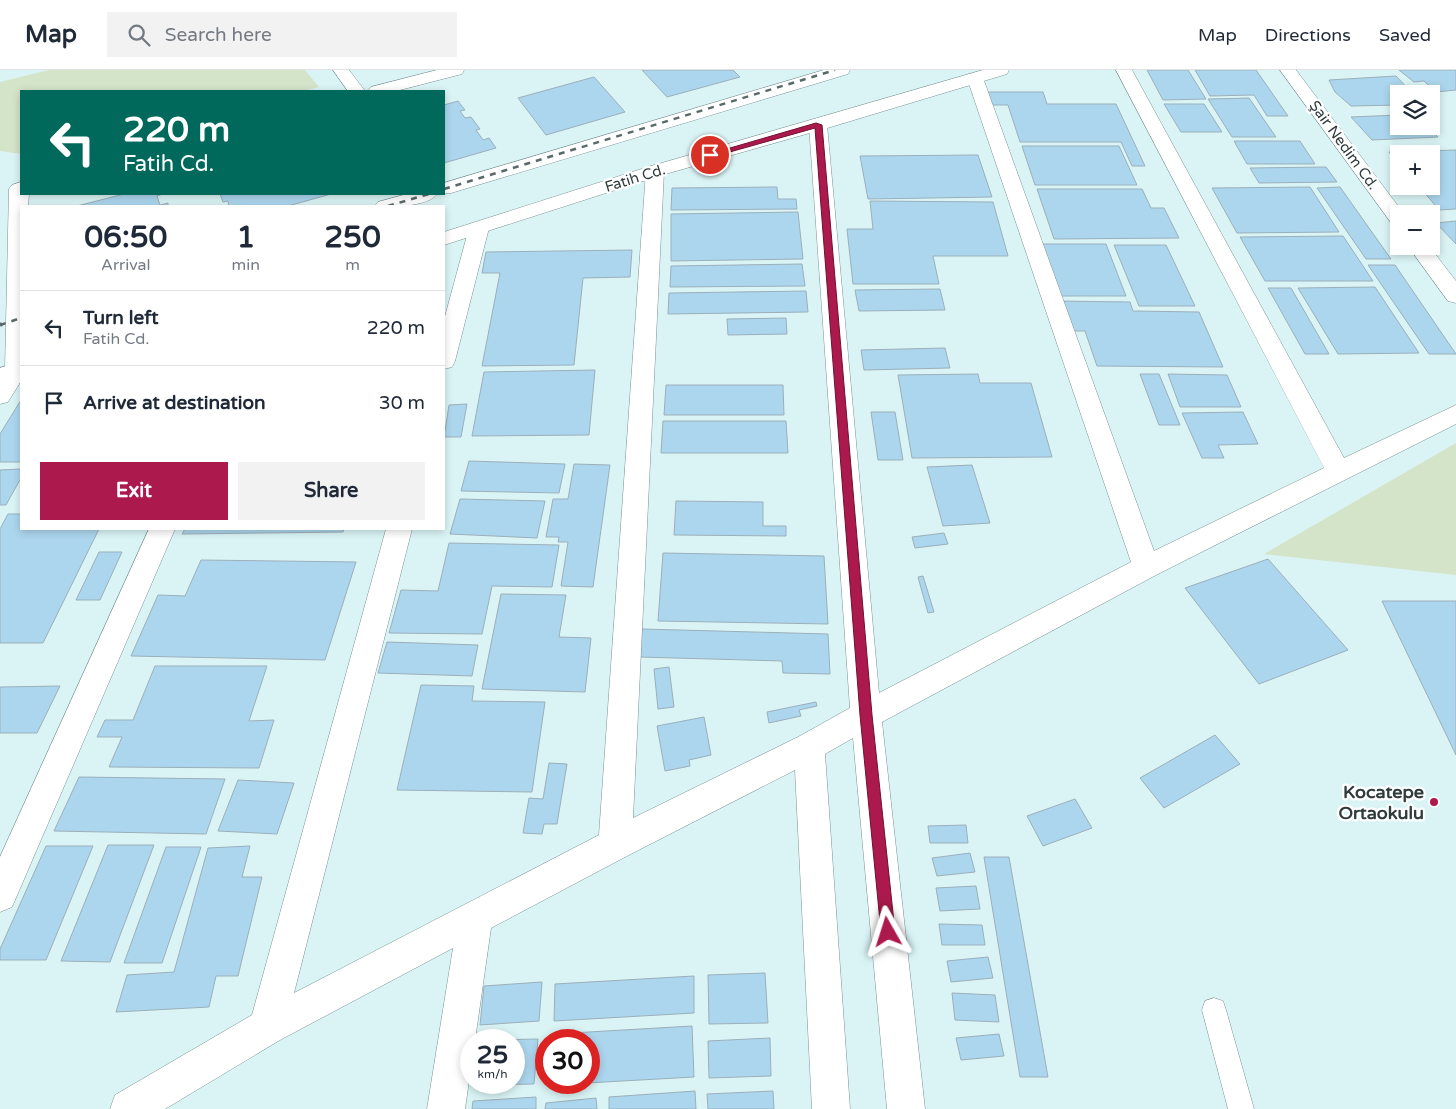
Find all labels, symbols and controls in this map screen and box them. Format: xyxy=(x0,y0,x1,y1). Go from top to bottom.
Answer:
search box xyxy=(107,12,457,57)
text: Map xyxy=(25,20,77,49)
icon: search xyxy=(125,21,153,49)
text: Search here xyxy=(165,24,272,46)
text: Map xyxy=(1198,24,1237,46)
text: Directions xyxy=(1265,24,1351,46)
text: Saved xyxy=(1379,24,1431,46)
map controls xyxy=(1390,85,1440,255)
button: layers xyxy=(1390,85,1440,135)
street label: Şair Nedim Cd. xyxy=(1306,97,1382,193)
text: 220 m xyxy=(123,109,230,151)
icon: left xyxy=(40,110,105,175)
pin xyxy=(689,134,731,176)
icon: arrive xyxy=(696,141,724,169)
button: + xyxy=(1390,145,1440,195)
text: Fatih Cd. xyxy=(123,151,214,177)
street label: Fatih Cd. xyxy=(603,160,667,196)
button: − xyxy=(1390,205,1440,255)
text: 06:50 xyxy=(84,219,167,256)
text: 1 xyxy=(236,219,255,256)
text: 250 xyxy=(324,219,381,256)
text: Arrival xyxy=(101,255,151,275)
text: min xyxy=(232,255,260,275)
text: m xyxy=(345,255,360,275)
text: Turn left xyxy=(83,307,159,329)
icon: left xyxy=(40,314,68,342)
text: 220 m xyxy=(367,317,425,339)
text: Fatih Cd. xyxy=(83,329,149,349)
icon: arrive xyxy=(40,389,68,417)
text: Arrive at destination xyxy=(83,392,266,414)
text: 30 m xyxy=(379,392,425,414)
button: Exit xyxy=(40,462,228,520)
button: Share xyxy=(238,462,425,520)
place label: Kocatepe Ortaokulu xyxy=(1339,781,1424,824)
marker: Kocatepe Ortaokulu xyxy=(1428,796,1440,808)
position arrow xyxy=(861,905,913,957)
speed limit sign: 30 xyxy=(535,1029,600,1094)
text: 25 xyxy=(477,1040,508,1070)
text: km/h xyxy=(477,1067,508,1081)

